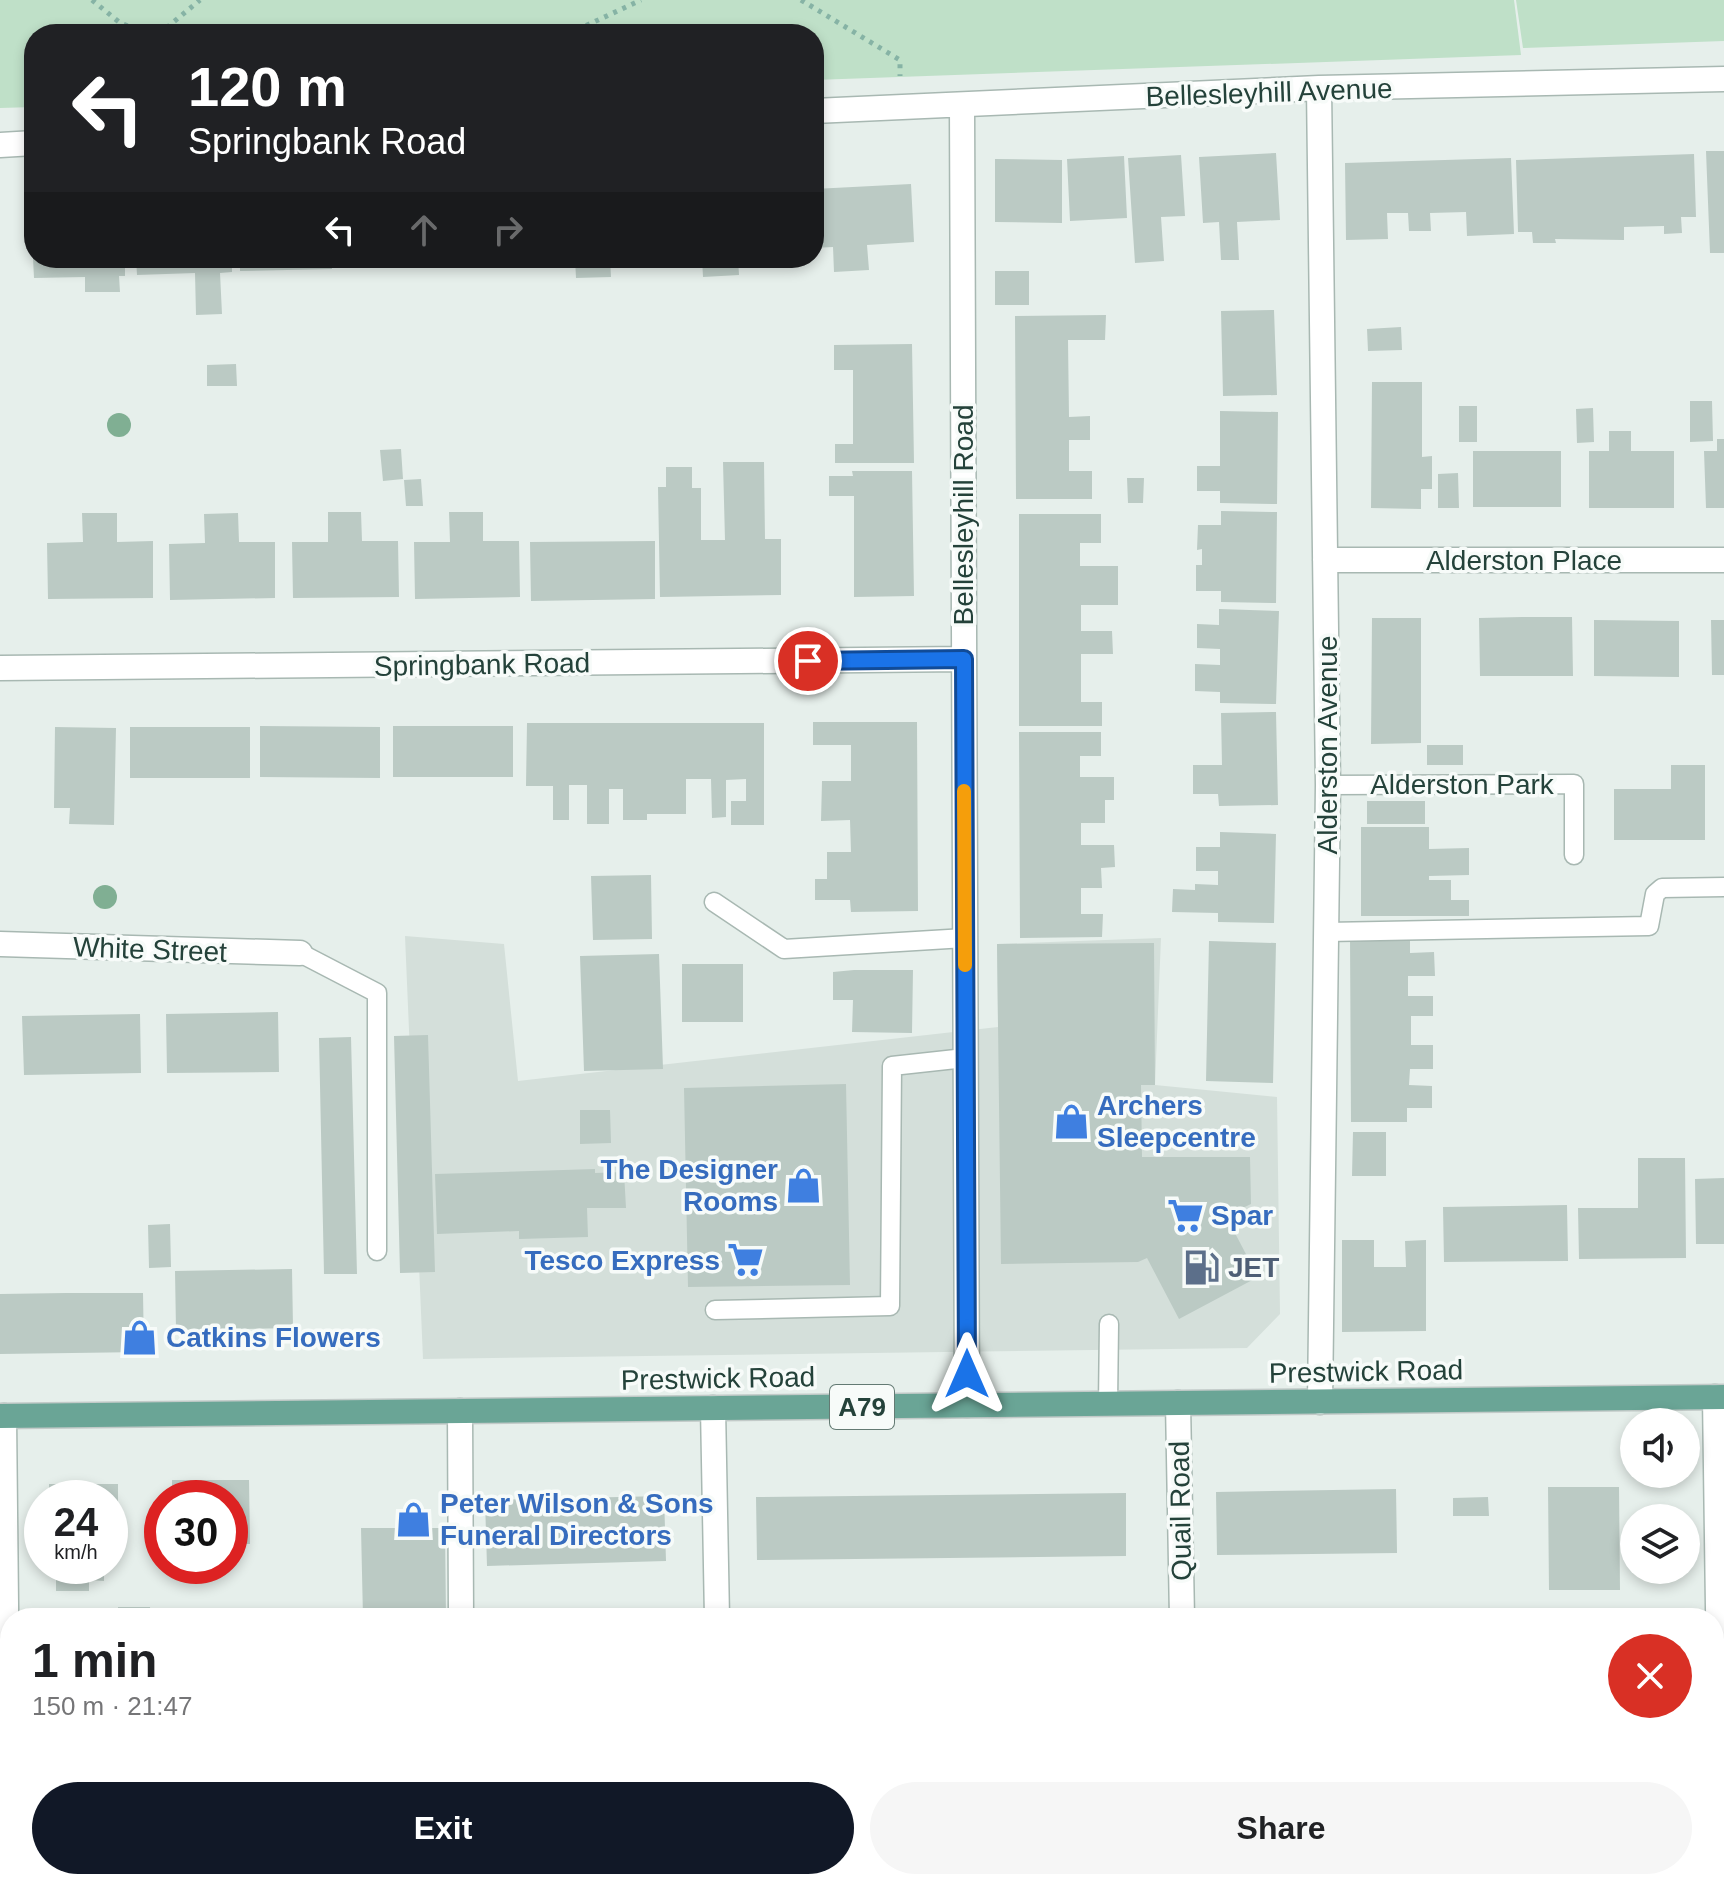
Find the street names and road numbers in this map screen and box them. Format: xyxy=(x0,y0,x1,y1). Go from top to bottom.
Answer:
street label: Bellesleyhill Avenue xyxy=(1145,73,1393,112)
street label: Bellesleyhill Road xyxy=(948,404,979,626)
street label: Alderston Place xyxy=(1426,545,1622,576)
street label: Alderston Avenue xyxy=(1312,636,1343,854)
street label: Springbank Road xyxy=(374,647,590,682)
street label: Alderston Park xyxy=(1370,769,1555,800)
street label: White Street xyxy=(72,931,228,968)
street label: Prestwick Road xyxy=(1268,1354,1464,1389)
street label: Prestwick Road xyxy=(620,1361,816,1396)
road number: A79 xyxy=(830,1385,894,1429)
street label: Quail Road xyxy=(1164,1441,1197,1581)

